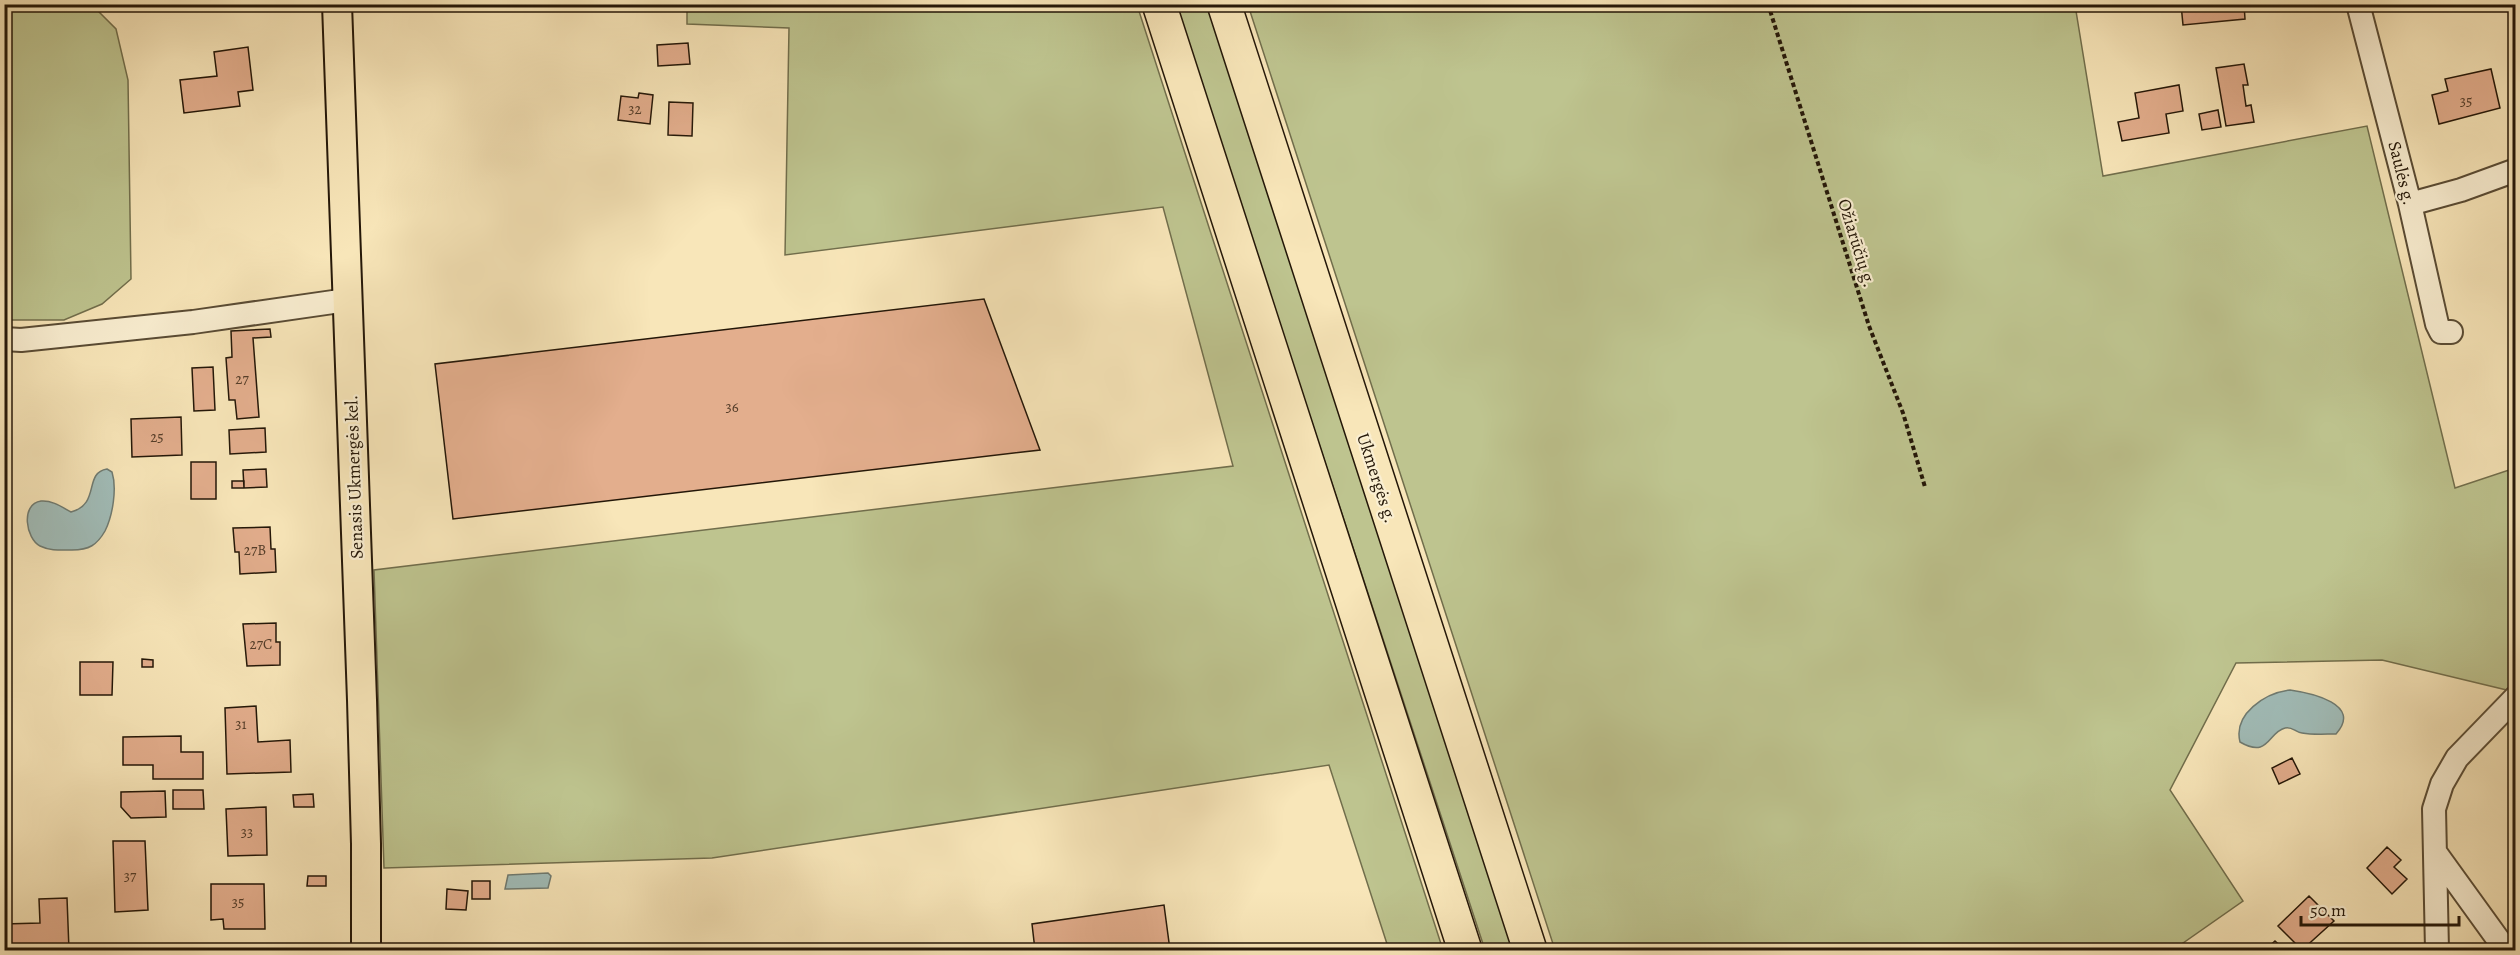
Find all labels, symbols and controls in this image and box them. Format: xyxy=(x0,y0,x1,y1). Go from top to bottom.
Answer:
house number: 35 xyxy=(2460,91,2472,111)
house number: 32 xyxy=(628,99,642,119)
street label: Saulės g. xyxy=(2382,139,2422,207)
street label: Ožiarūčių g. xyxy=(1832,196,1882,290)
house number: 27 xyxy=(235,369,249,389)
street label: Senasis Ukmergės kel. xyxy=(339,395,369,559)
house number: 36 xyxy=(725,397,739,417)
house number: 25 xyxy=(150,427,164,447)
street label: Ukmergės g. xyxy=(1351,430,1403,526)
house number: 27B xyxy=(244,540,266,560)
house number: 27C xyxy=(250,634,272,654)
house number: 31 xyxy=(235,714,247,734)
house number: 33 xyxy=(241,822,253,842)
house number: 37 xyxy=(124,866,137,886)
scale bar xyxy=(2301,889,2458,927)
house number: 35 xyxy=(232,892,244,912)
text: 50 m xyxy=(2310,898,2346,922)

